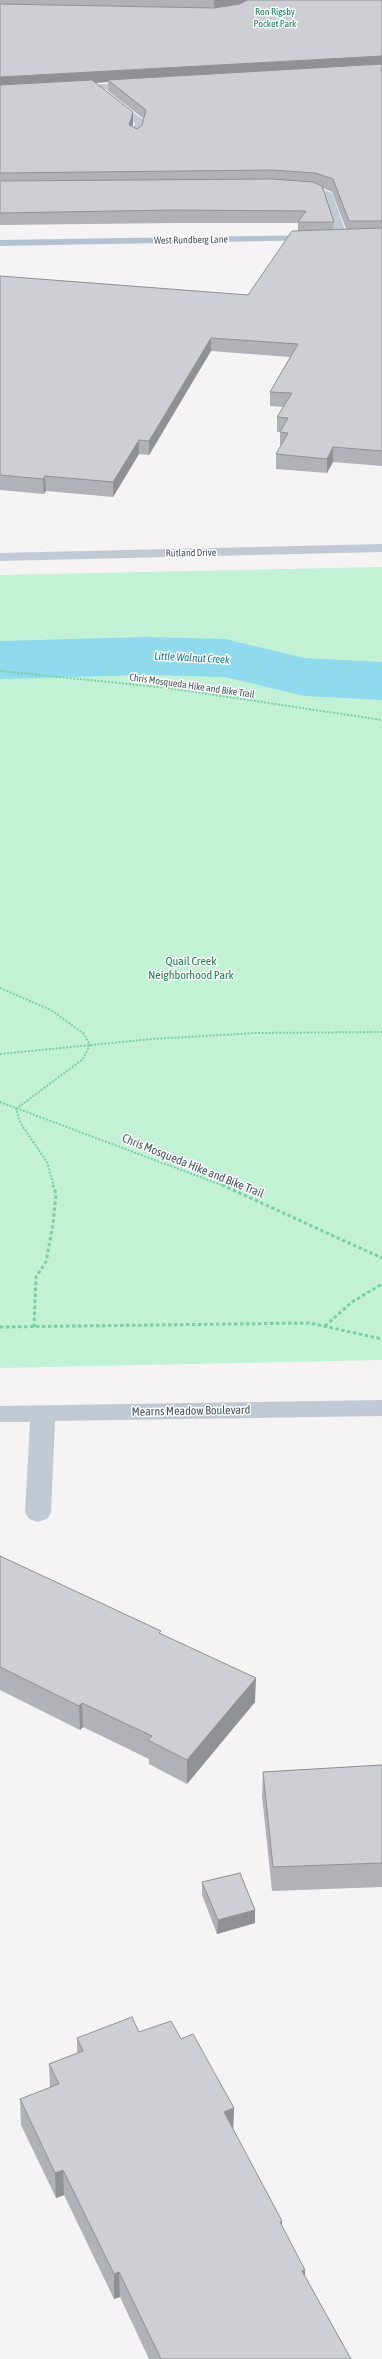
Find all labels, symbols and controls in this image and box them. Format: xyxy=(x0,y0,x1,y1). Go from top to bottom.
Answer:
park label: Ron Rigsby Pocket Park xyxy=(254,6,296,30)
street label: West Rundberg Lane xyxy=(154,233,228,247)
street label: Rutland Drive xyxy=(166,547,216,559)
water label: Little Walnut Creek xyxy=(154,649,230,667)
street label: Chris Mosqueda Hike and Bike Trail xyxy=(129,671,255,701)
park label: Quail Creek Neighborhood Park xyxy=(148,954,234,982)
street label: Chris Mosqueda Hike and Bike Trail xyxy=(120,1131,266,1201)
street label: Mearns Meadow Boulevard xyxy=(132,1403,250,1419)

